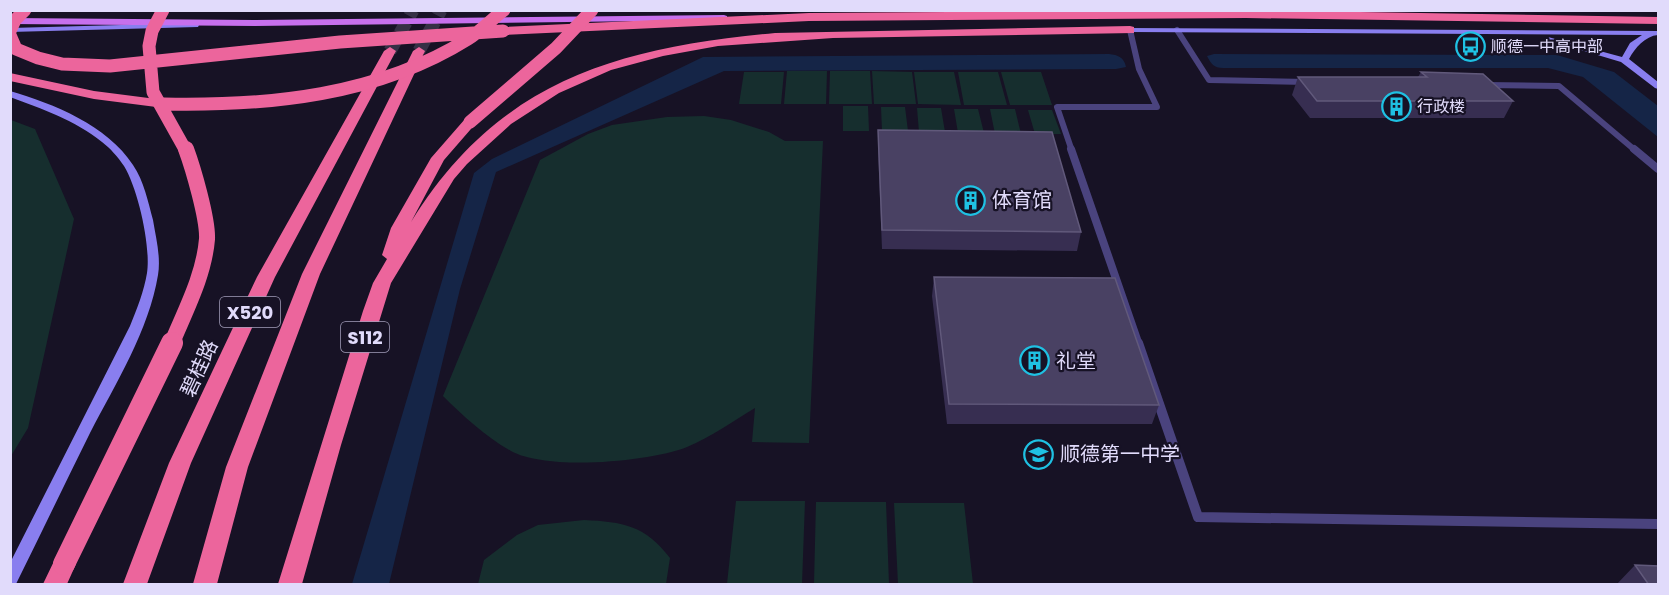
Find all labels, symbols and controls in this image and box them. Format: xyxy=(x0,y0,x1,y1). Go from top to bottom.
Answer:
bus stop icon: 顺德一中高中部 xyxy=(1454,30,1486,62)
place label: 顺德一中高中部 xyxy=(1491,35,1603,58)
building icon: 行政楼 xyxy=(1380,90,1412,122)
place label: 行政楼 xyxy=(1417,95,1465,118)
building icon: 体育馆 xyxy=(955,184,987,216)
place label: 体育馆 xyxy=(992,186,1052,214)
road number: X520 xyxy=(220,297,280,327)
road number: S112 xyxy=(341,322,389,352)
street label: 碧桂路 xyxy=(174,335,224,401)
building icon: 礼堂 xyxy=(1019,345,1051,377)
place label: 礼堂 xyxy=(1056,347,1096,375)
school or university icon: 顺德第一中学 xyxy=(1023,438,1055,470)
place label: 顺德第一中学 xyxy=(1060,440,1180,468)

